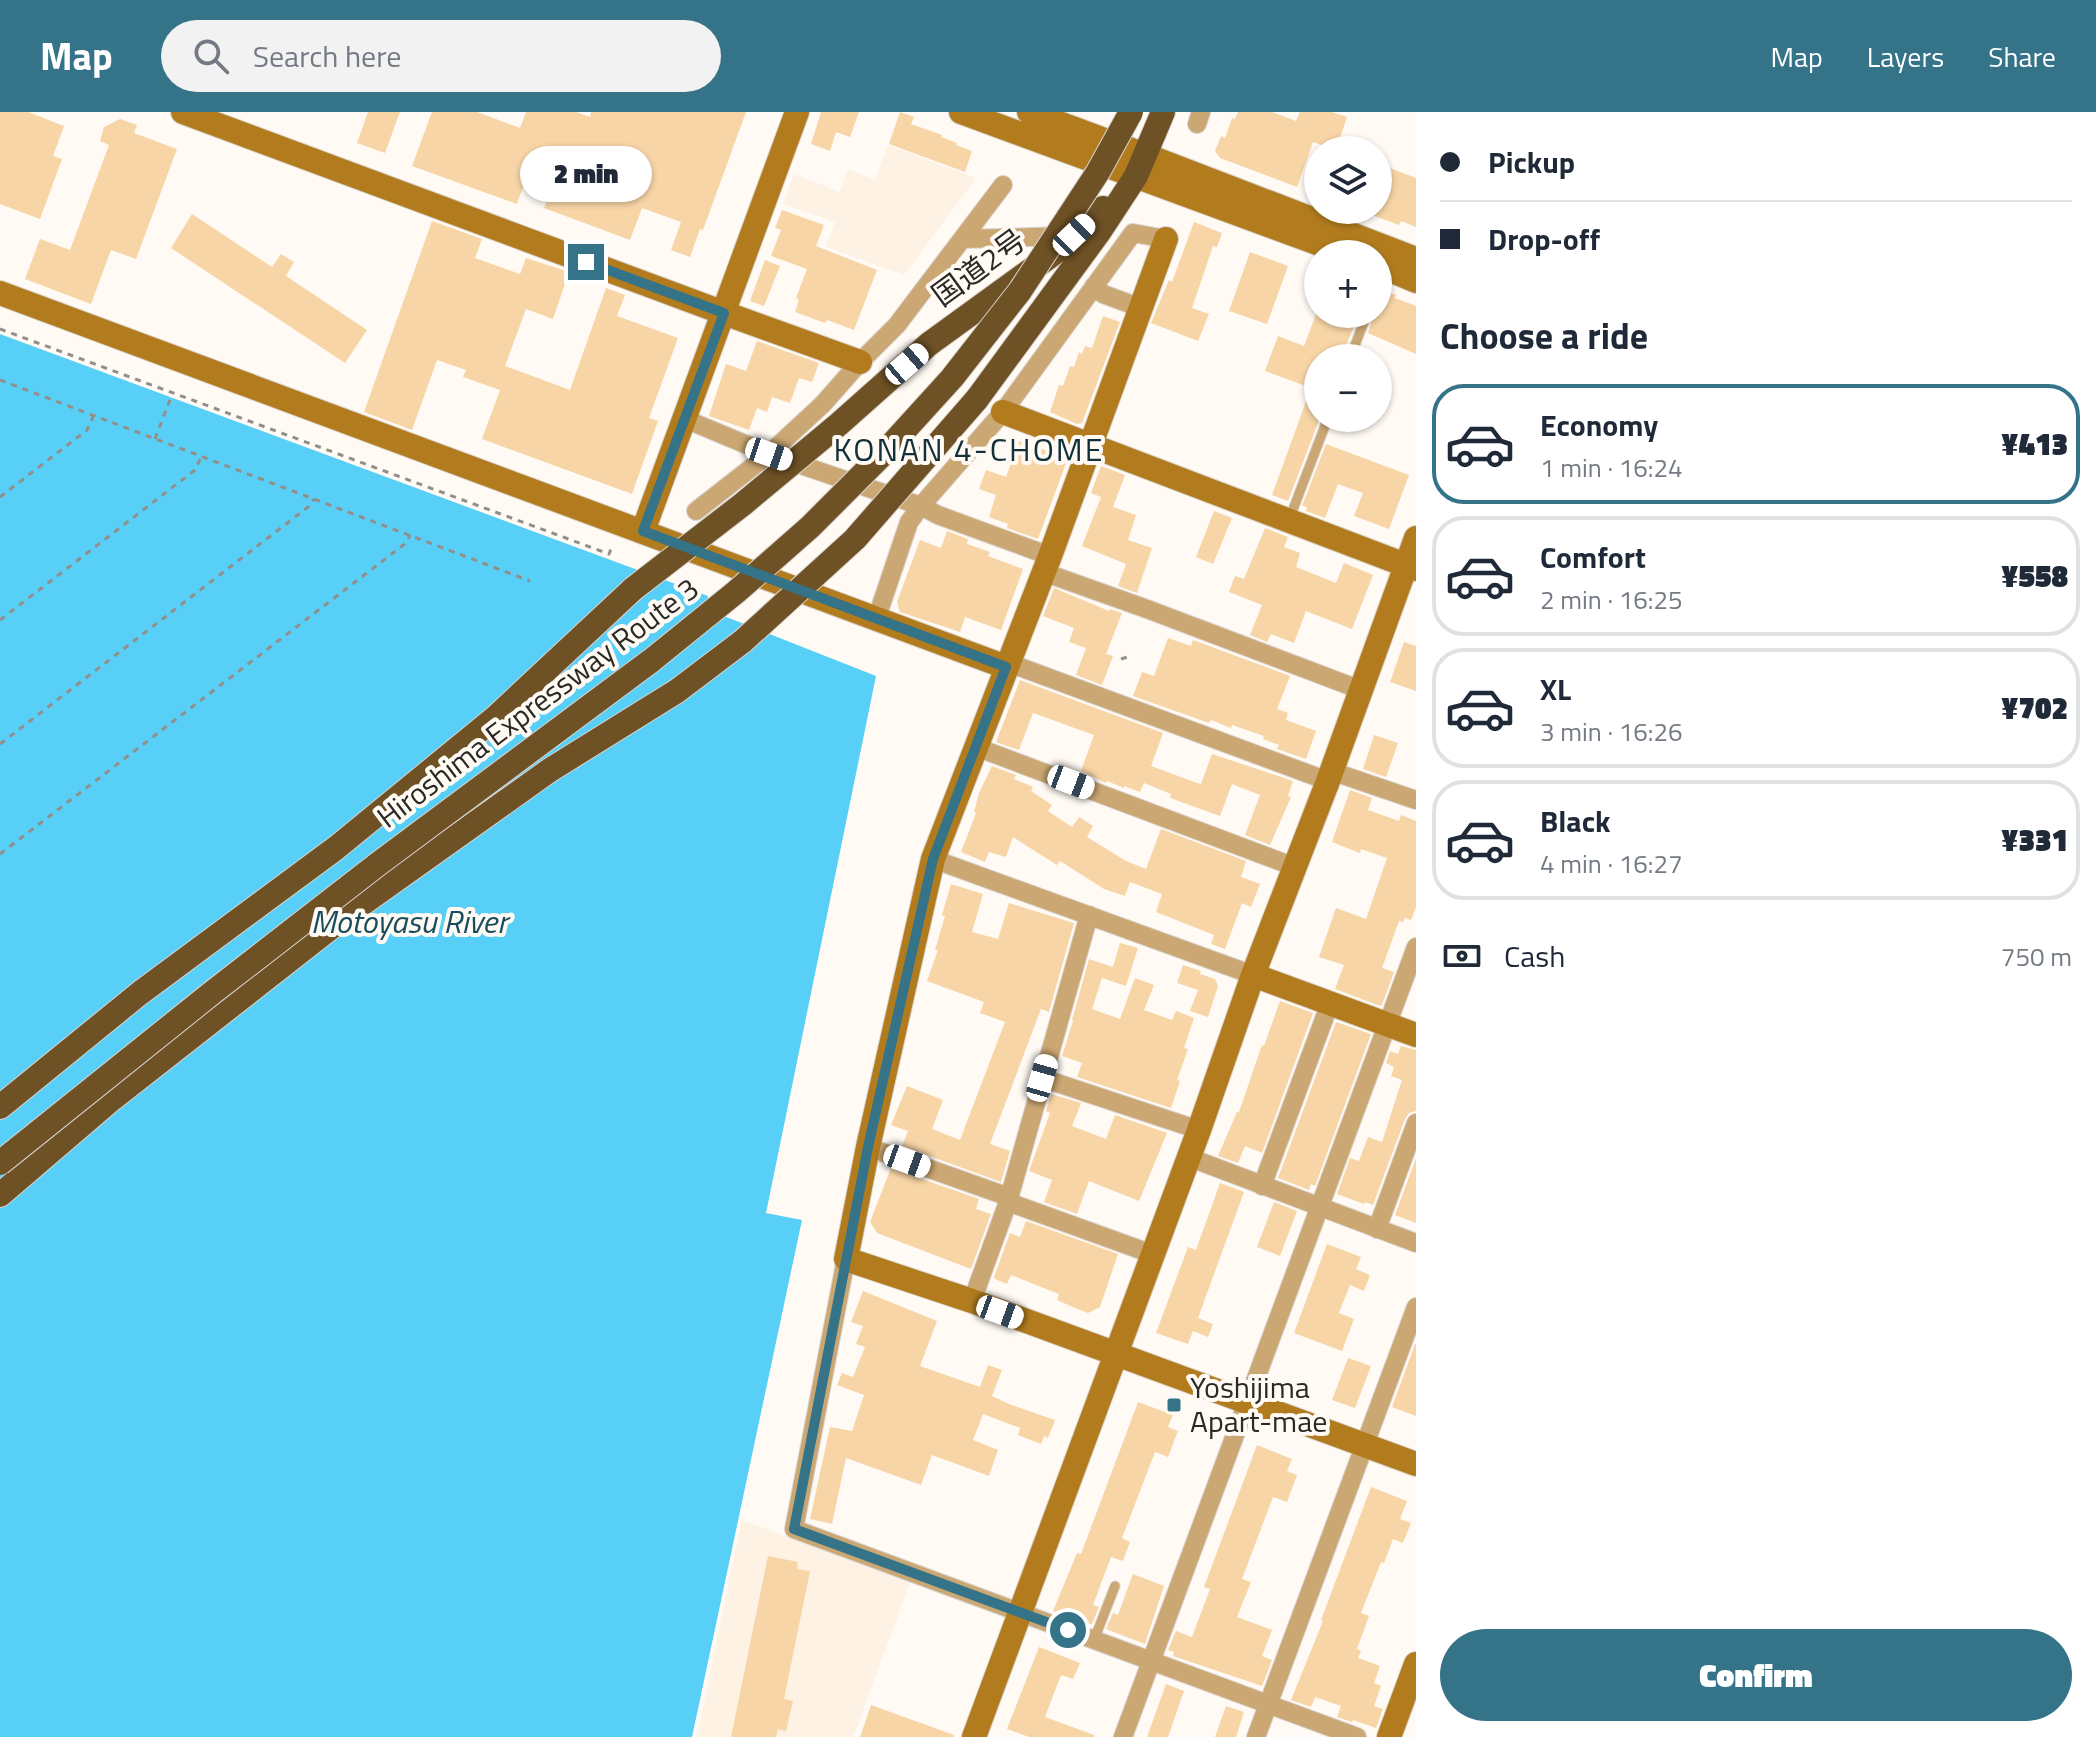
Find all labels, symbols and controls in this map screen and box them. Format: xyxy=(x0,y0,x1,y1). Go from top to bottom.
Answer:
search box xyxy=(161,20,721,92)
text: Map xyxy=(40,27,113,85)
text: Search here xyxy=(253,33,402,79)
icon: search xyxy=(189,34,233,78)
text: Map xyxy=(1770,35,1823,78)
text: Layers xyxy=(1867,35,1944,78)
text: Share xyxy=(1988,35,2056,78)
map controls xyxy=(1304,136,1392,432)
button: layers xyxy=(1304,136,1392,224)
text: Pickup xyxy=(1488,139,1575,185)
callout: 2 min xyxy=(520,146,652,202)
text: 2 min xyxy=(554,154,618,193)
car xyxy=(1048,210,1100,260)
text: Drop-off xyxy=(1488,216,1600,262)
street label: 国道2号 xyxy=(922,217,1035,317)
button: + xyxy=(1304,240,1392,328)
route end xyxy=(568,244,604,280)
text: Choose a ride xyxy=(1440,308,1648,363)
car xyxy=(881,339,933,389)
button: − xyxy=(1304,344,1392,432)
text: Economy xyxy=(1540,402,1658,448)
icon: car xyxy=(1444,408,1516,480)
text: ¥413 xyxy=(2001,421,2068,467)
district label: KONAN 4-CHOME xyxy=(834,425,1104,473)
car xyxy=(742,435,796,473)
text: 1 min · 16:24 xyxy=(1540,448,1683,487)
text: Comfort xyxy=(1540,534,1646,580)
icon: car xyxy=(1444,540,1516,612)
text: ¥558 xyxy=(2001,553,2068,599)
street label: Hiroshima Expressway Route 3 xyxy=(367,566,708,839)
text: 2 min · 16:25 xyxy=(1540,580,1683,619)
text: XL xyxy=(1540,666,1571,712)
icon: car xyxy=(1444,672,1516,744)
text: ¥702 xyxy=(2001,685,2068,731)
text: 3 min · 16:26 xyxy=(1540,712,1683,751)
car xyxy=(1044,762,1098,802)
text: Black xyxy=(1540,798,1611,844)
icon: car xyxy=(1444,804,1516,876)
text: ¥331 xyxy=(2001,817,2068,863)
text: 4 min · 16:27 xyxy=(1540,844,1683,883)
water label: Motoyasu River xyxy=(311,897,511,945)
text: Cash xyxy=(1504,933,1565,979)
icon: cash xyxy=(1440,934,1484,978)
text: 750 m xyxy=(2001,937,2072,976)
car xyxy=(1024,1052,1060,1104)
car xyxy=(880,1142,934,1180)
car xyxy=(973,1293,1027,1331)
place label: Yoshijima Apart-mae xyxy=(1190,1364,1327,1444)
marker: Yoshijima Apart-mae xyxy=(1165,1396,1183,1414)
route start xyxy=(1050,1612,1086,1648)
button: Confirm xyxy=(1440,1629,2072,1721)

